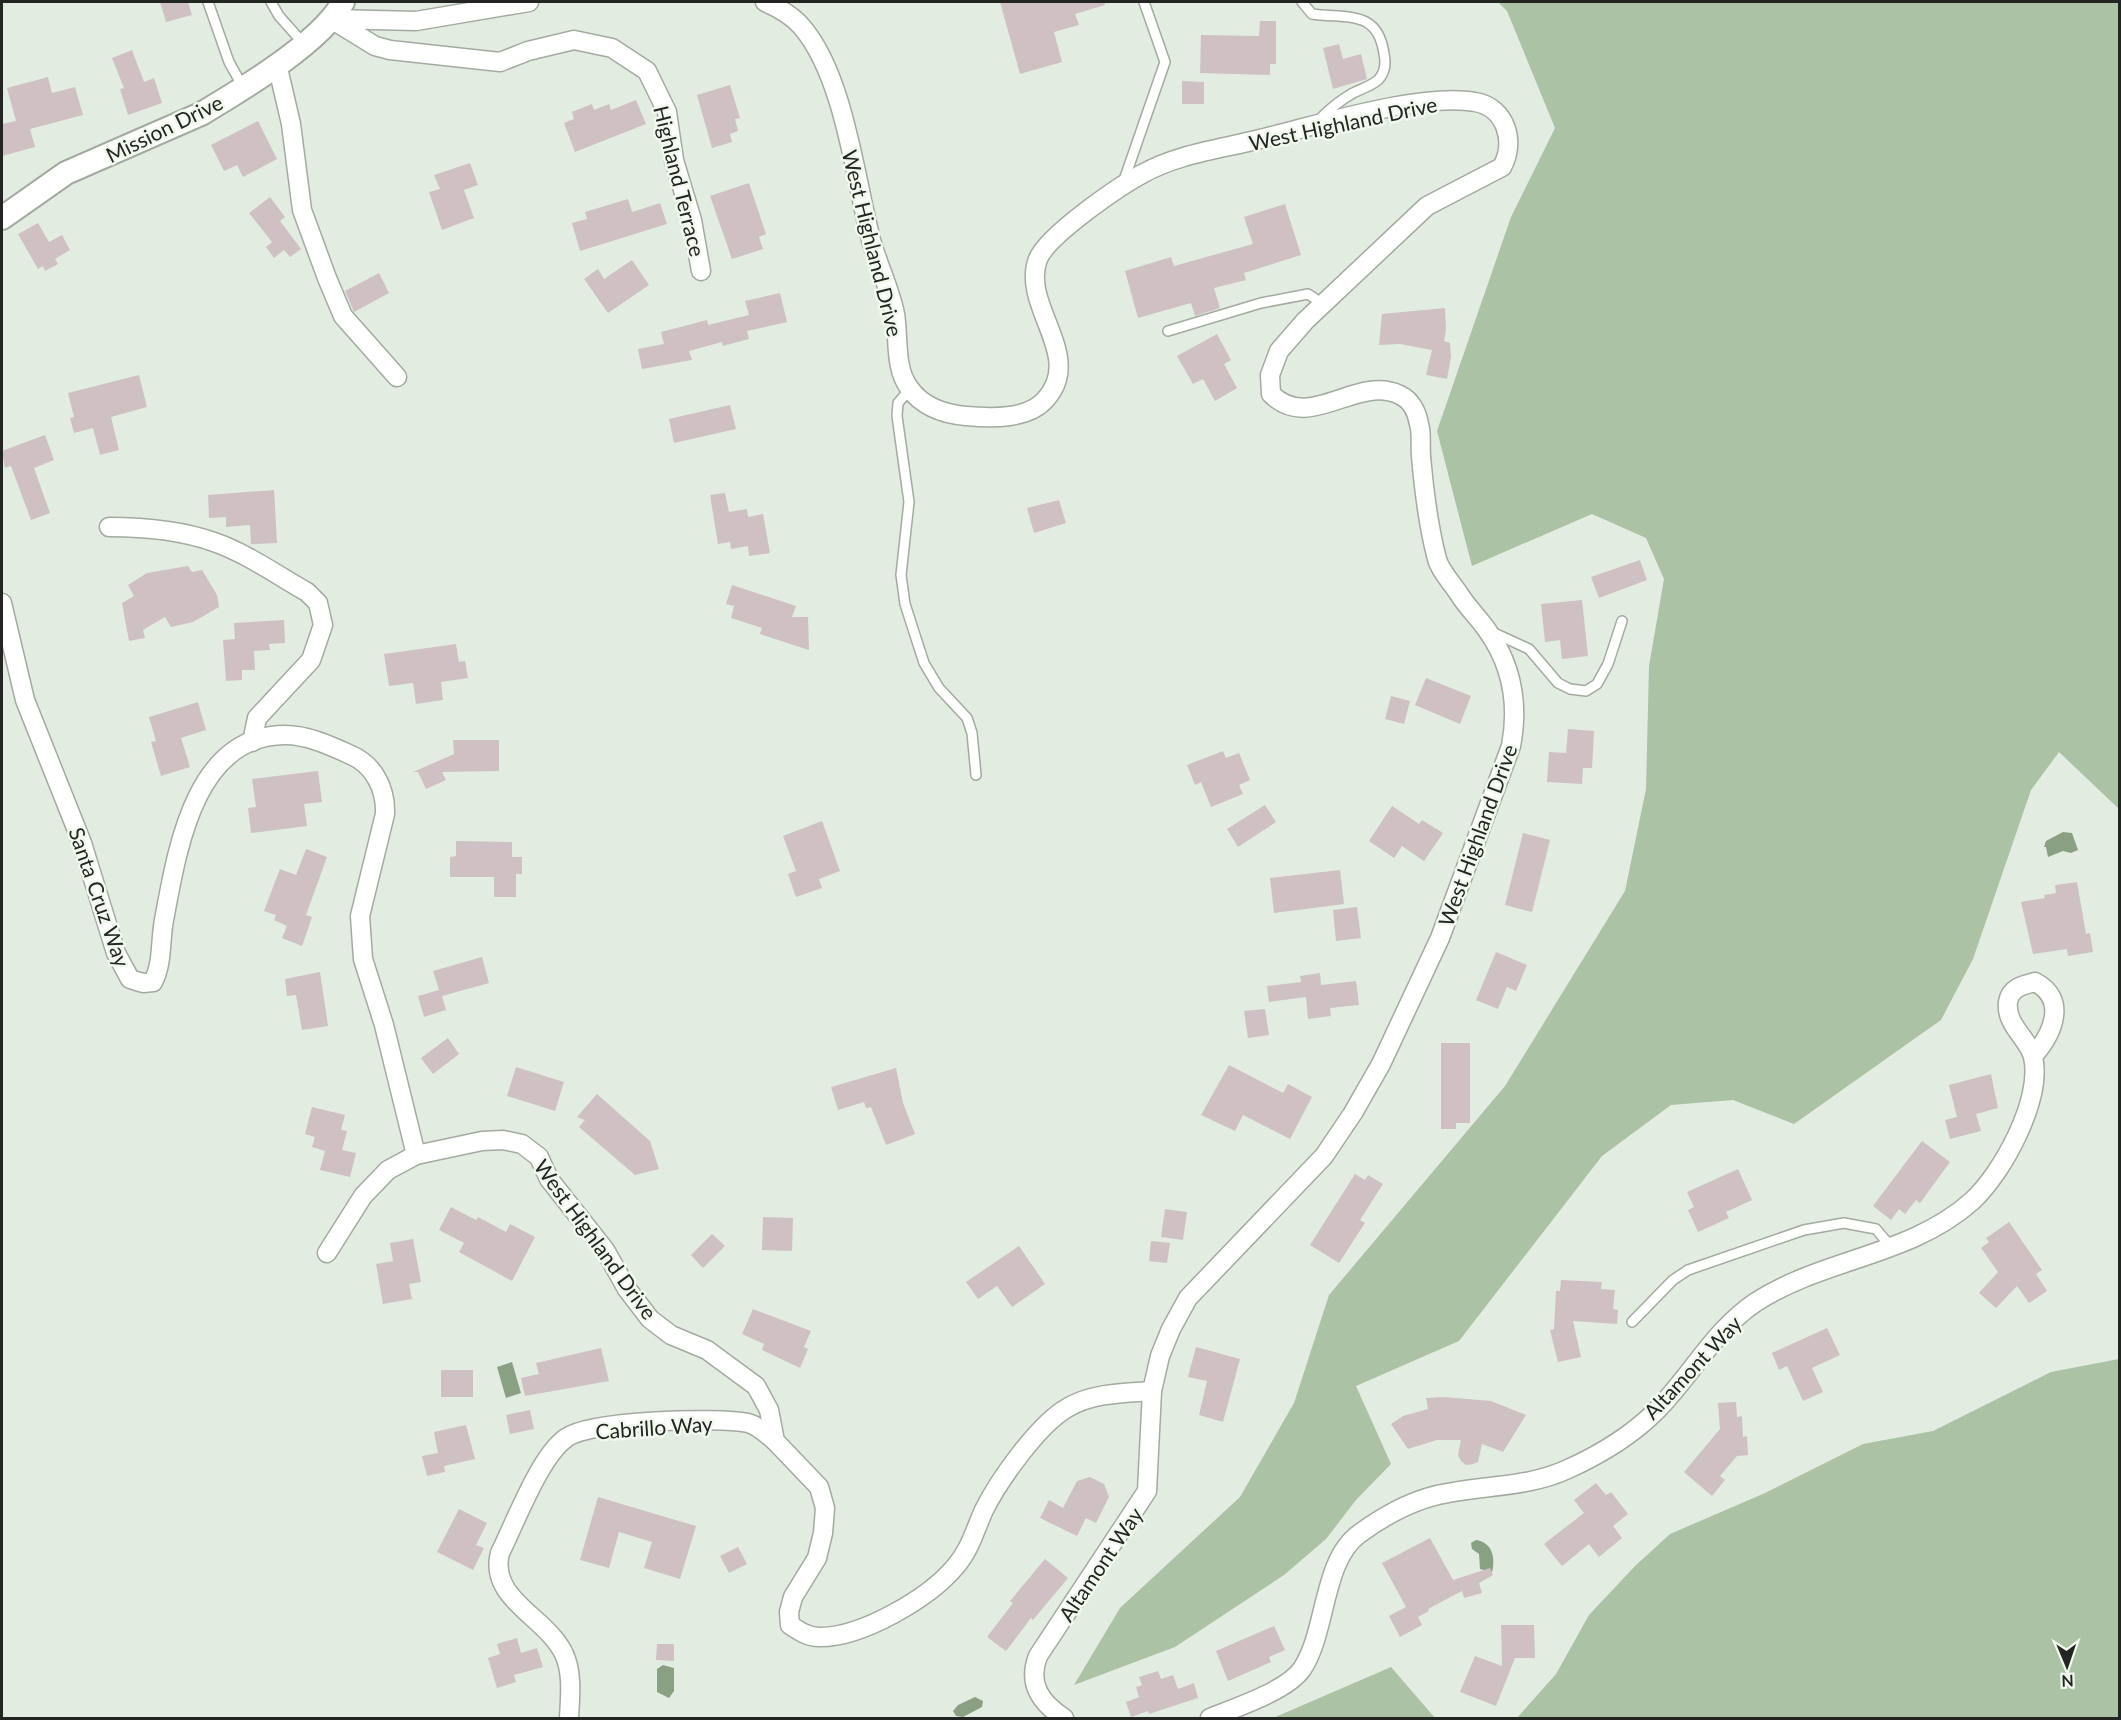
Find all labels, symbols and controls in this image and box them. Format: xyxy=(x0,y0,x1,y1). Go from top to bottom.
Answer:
street label: Mission Drive xyxy=(102,89,226,167)
street label: West Highland Drive xyxy=(1247,91,1439,155)
street label: Highland Terrace xyxy=(649,103,711,259)
street label: West Highland Drive xyxy=(838,147,908,339)
street label: West Highland Drive xyxy=(1433,741,1521,929)
street label: Santa Cruz Way xyxy=(64,824,136,970)
street label: West Highland Drive xyxy=(530,1154,662,1324)
street label: Altamont Way xyxy=(1638,1310,1746,1424)
street label: Cabrillo Way xyxy=(595,1410,714,1444)
street label: Altamont Way xyxy=(1053,1502,1147,1626)
north arrow xyxy=(2037,1636,2097,1696)
text: N xyxy=(2061,1672,2074,1691)

